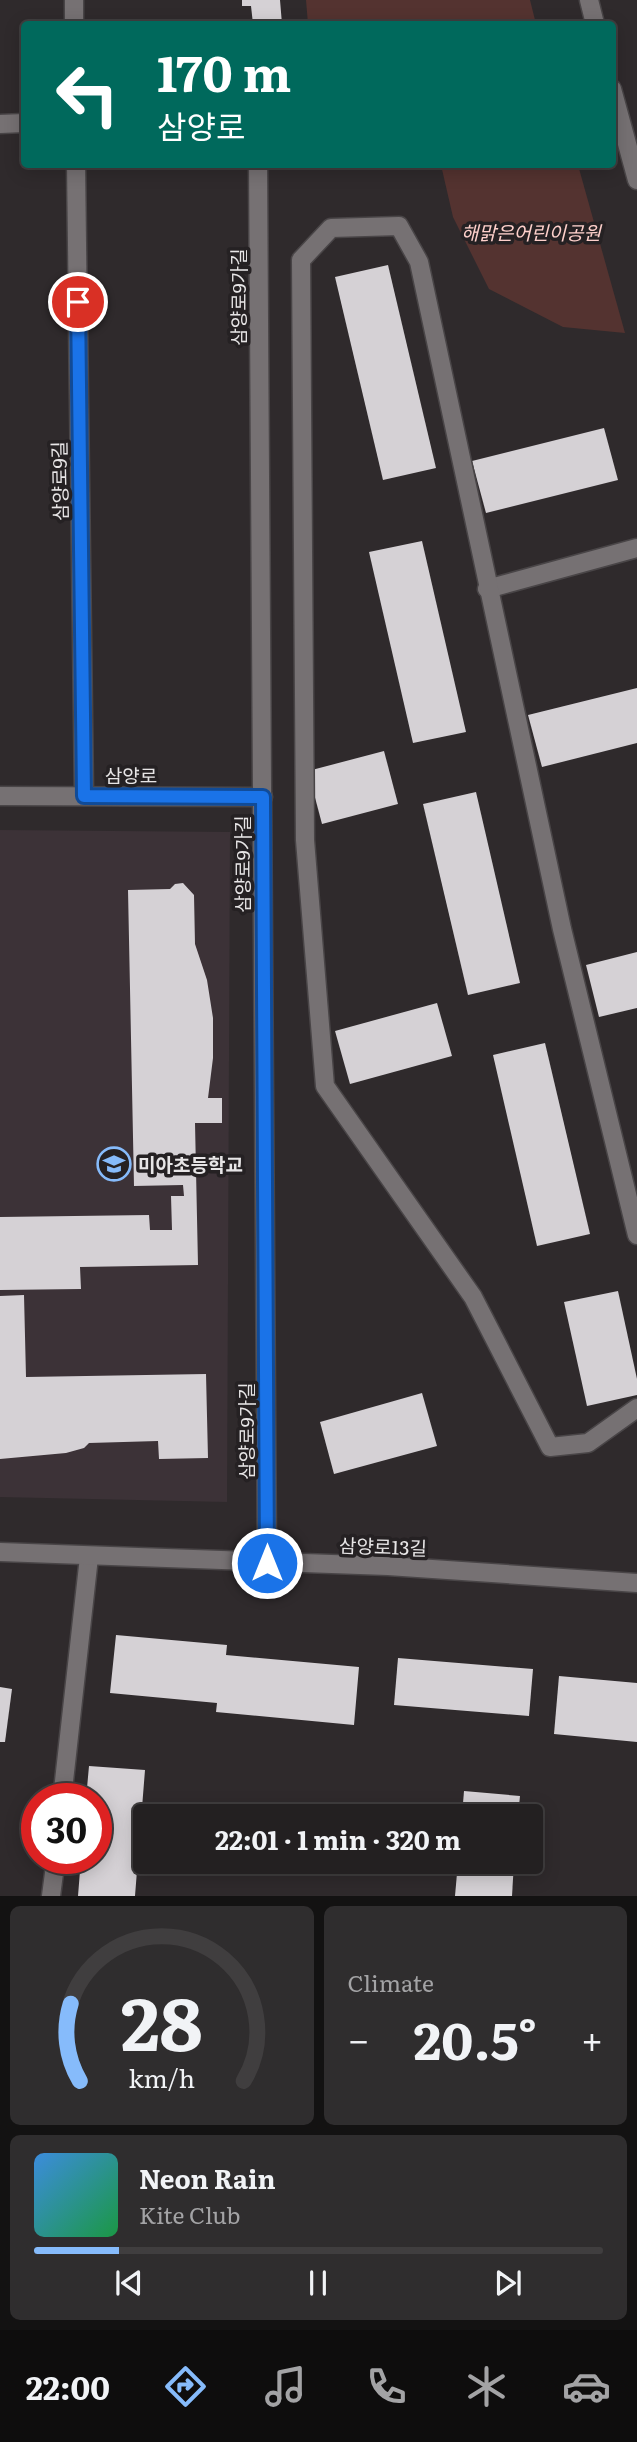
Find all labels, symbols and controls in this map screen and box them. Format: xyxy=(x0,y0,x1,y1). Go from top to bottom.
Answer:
text: 170 m xyxy=(157,34,291,107)
icon: left xyxy=(42,49,133,140)
text: 삼양로 xyxy=(157,101,245,149)
park label: 해맑은어린이공원 xyxy=(461,218,602,246)
street label: 삼양로9가길 xyxy=(224,248,252,346)
pin xyxy=(48,272,108,332)
icon: arrive xyxy=(59,283,97,321)
street label: 삼양로9길 xyxy=(44,441,74,521)
street label: 삼양로 xyxy=(105,761,157,789)
street label: 삼양로9가길 xyxy=(228,815,256,913)
school or university icon: 미아초등학교 xyxy=(95,1145,133,1183)
place label: 미아초등학교 xyxy=(138,1150,243,1178)
street label: 삼양로9가길 xyxy=(232,1382,260,1480)
position arrow xyxy=(230,1526,304,1600)
street label: 삼양로13길 xyxy=(339,1530,427,1562)
speed limit sign: 30 xyxy=(21,1783,112,1874)
text: 22:01 · 1 min · 320 m xyxy=(215,1819,461,1858)
text: Climate xyxy=(348,1965,434,1999)
text: 28 xyxy=(121,1966,203,2074)
text: 20.5° xyxy=(413,1999,537,2076)
text: − xyxy=(348,2009,370,2066)
text: + xyxy=(581,2009,603,2066)
text: km/h xyxy=(128,2059,195,2096)
text: Neon Rain xyxy=(139,2158,276,2197)
text: Kite Club xyxy=(139,2197,240,2231)
icon: previous xyxy=(110,2264,148,2302)
icon: pause xyxy=(299,2264,337,2302)
icon: next xyxy=(489,2264,527,2302)
text: 22:00 xyxy=(26,2362,110,2410)
icon: directions xyxy=(161,2362,210,2411)
icon: music xyxy=(261,2362,310,2411)
icon: phone xyxy=(362,2362,411,2411)
icon: climate xyxy=(462,2362,511,2411)
icon: car xyxy=(562,2362,611,2411)

